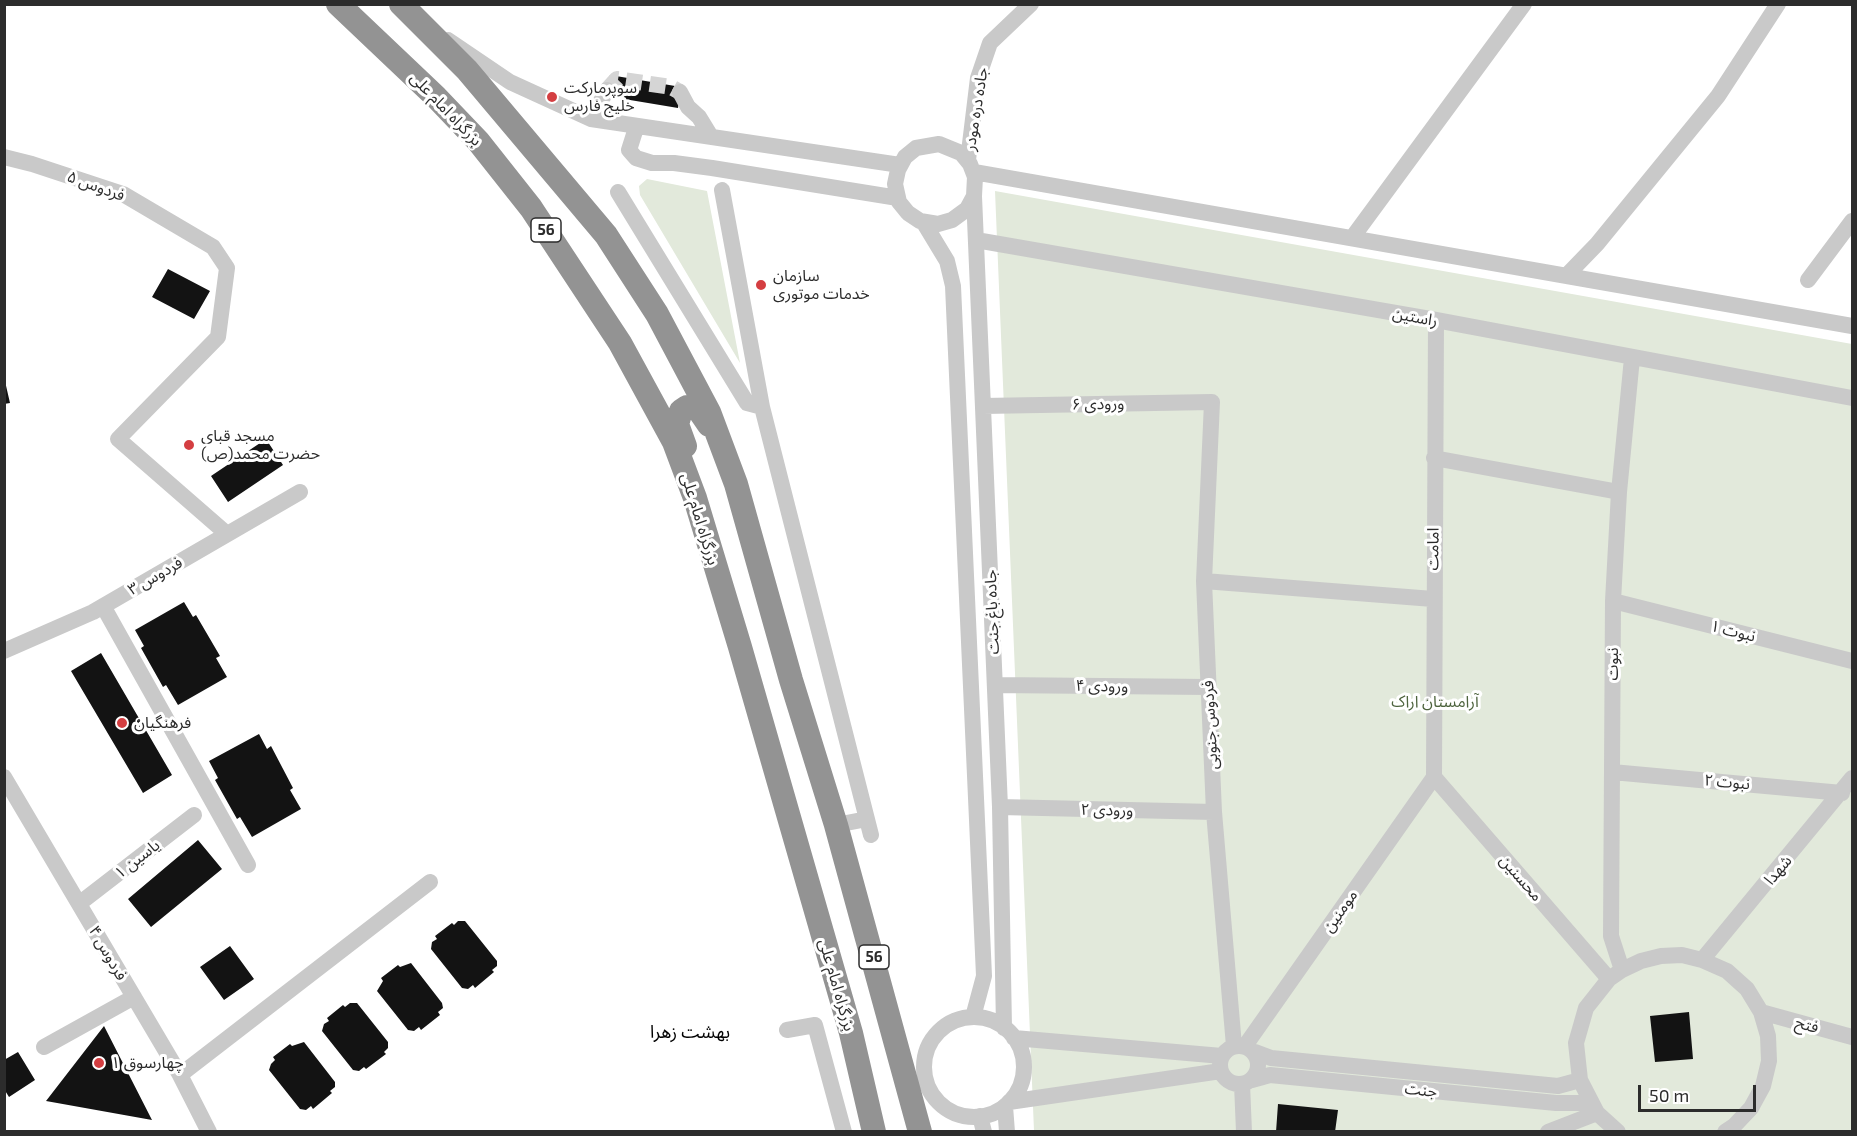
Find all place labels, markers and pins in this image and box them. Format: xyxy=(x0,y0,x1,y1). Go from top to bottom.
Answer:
place label: سوپرمارکت خلیج فارس xyxy=(564,78,637,116)
marker: سوپرمارکت خلیج فارس xyxy=(545,90,559,104)
place label: سازمان خدمات موتوری xyxy=(773,266,870,304)
marker: سازمان خدمات موتوری xyxy=(754,278,768,292)
place label: مسجد قبای حضرت محمد‌(ص) xyxy=(201,426,320,464)
marker: مسجد قبای حضرت محمد‌(ص) xyxy=(182,438,196,452)
place label: فرهنگیان xyxy=(134,713,191,733)
marker: فرهنگیان xyxy=(115,716,129,730)
place label: چهارسوق ۱ xyxy=(111,1053,184,1073)
marker: چهارسوق ۱ xyxy=(92,1056,106,1070)

